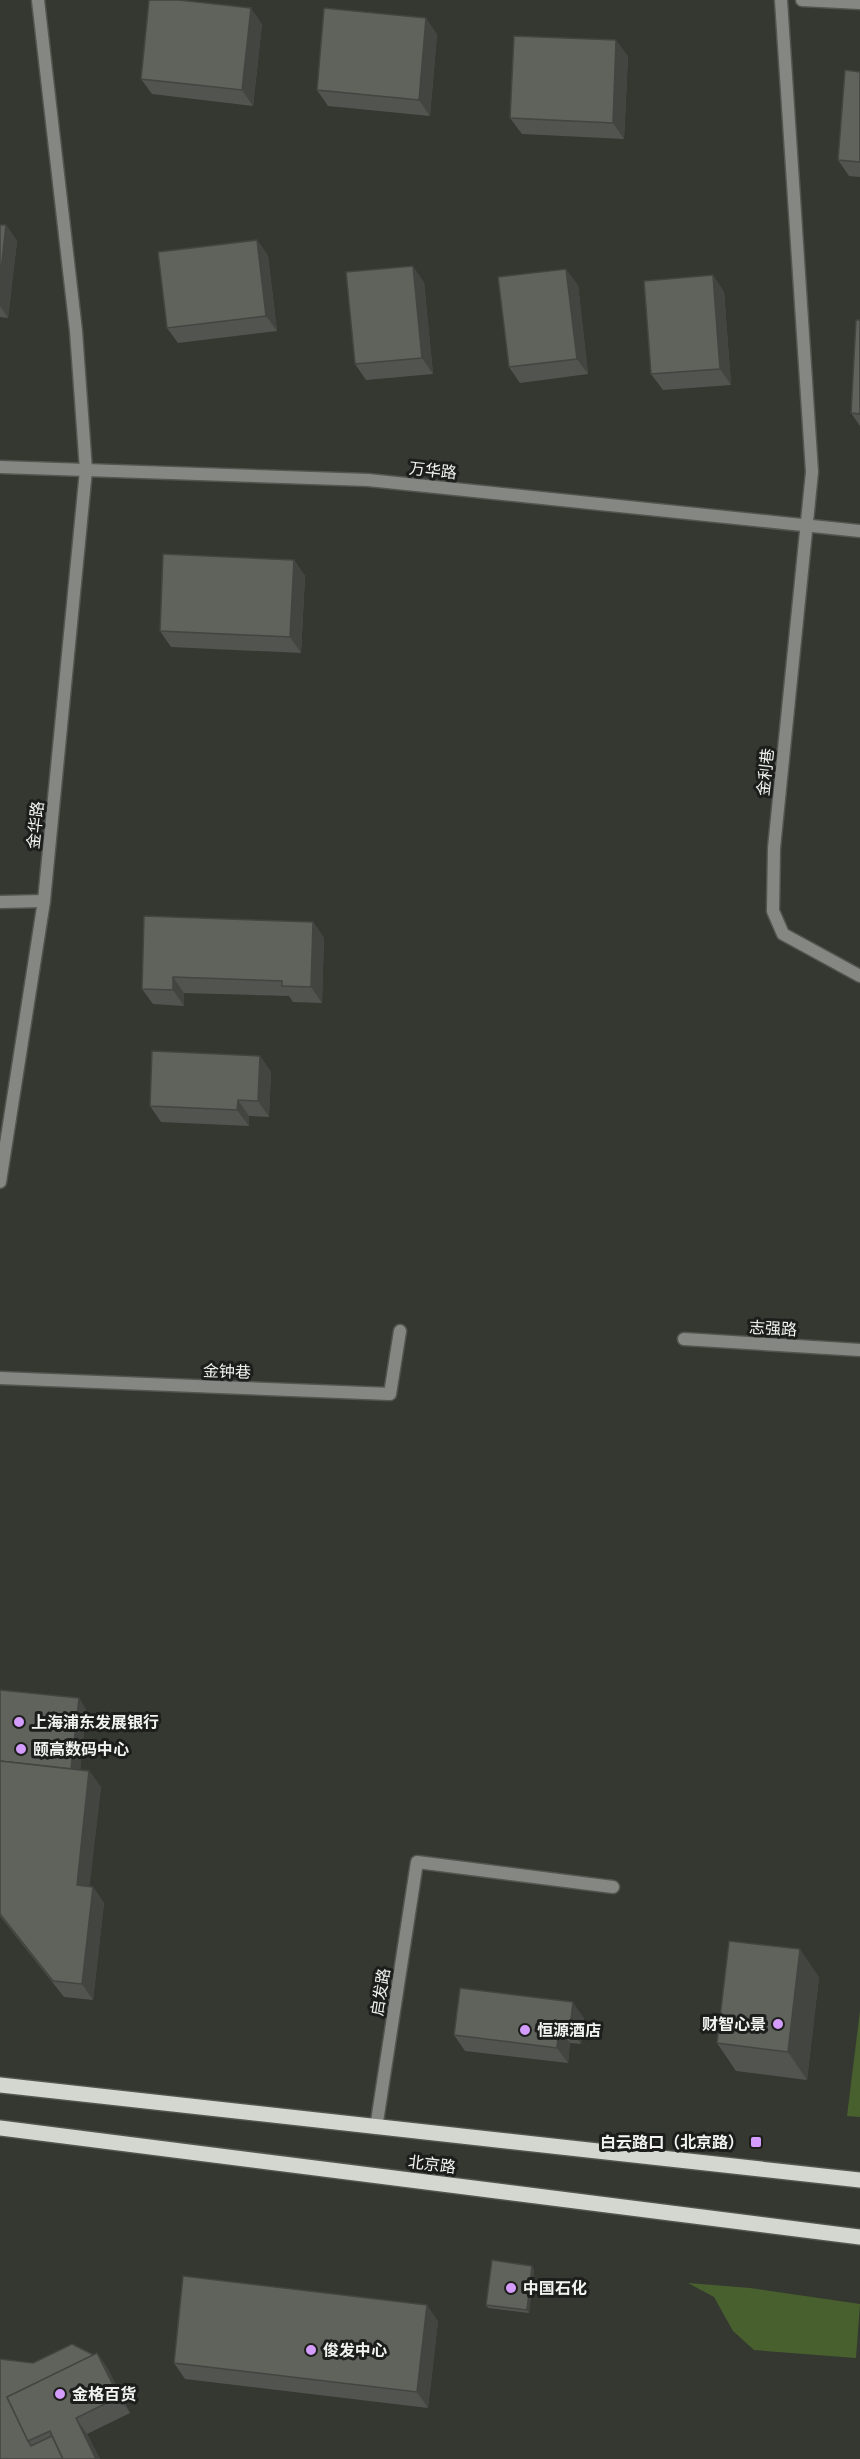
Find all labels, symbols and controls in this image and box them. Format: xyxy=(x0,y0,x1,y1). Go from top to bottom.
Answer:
street label: 万华路 xyxy=(408,460,458,481)
street label: 金利巷 xyxy=(755,747,776,797)
street label: 金华路 xyxy=(25,800,46,850)
street label: 志强路 xyxy=(749,1319,797,1338)
street label: 金钟巷 xyxy=(203,1362,251,1381)
place label: 上海浦东发展银行 xyxy=(31,1713,159,1731)
marker: 上海浦东发展银行 xyxy=(12,1715,26,1729)
place label: 颐高数码中心 xyxy=(33,1741,129,1758)
marker: 颐高数码中心 xyxy=(14,1742,28,1756)
street label: 启发路 xyxy=(368,1967,393,2017)
place label: 财智心景 xyxy=(702,2016,766,2033)
marker: 财智心景 xyxy=(771,2017,785,2031)
place label: 恒源酒店 xyxy=(537,2022,601,2039)
marker: 恒源酒店 xyxy=(518,2023,532,2037)
place label: 白云路口（北京路） xyxy=(600,2134,744,2151)
marker: 白云路口（北京路） xyxy=(749,2135,763,2149)
street label: 北京路 xyxy=(407,2153,457,2176)
place label: 中国石化 xyxy=(523,2279,587,2297)
marker: 中国石化 xyxy=(504,2281,518,2295)
place label: 俊发中心 xyxy=(323,2342,387,2359)
marker: 俊发中心 xyxy=(304,2343,318,2357)
place label: 金格百货 xyxy=(72,2385,136,2403)
marker: 金格百货 xyxy=(53,2387,67,2401)

